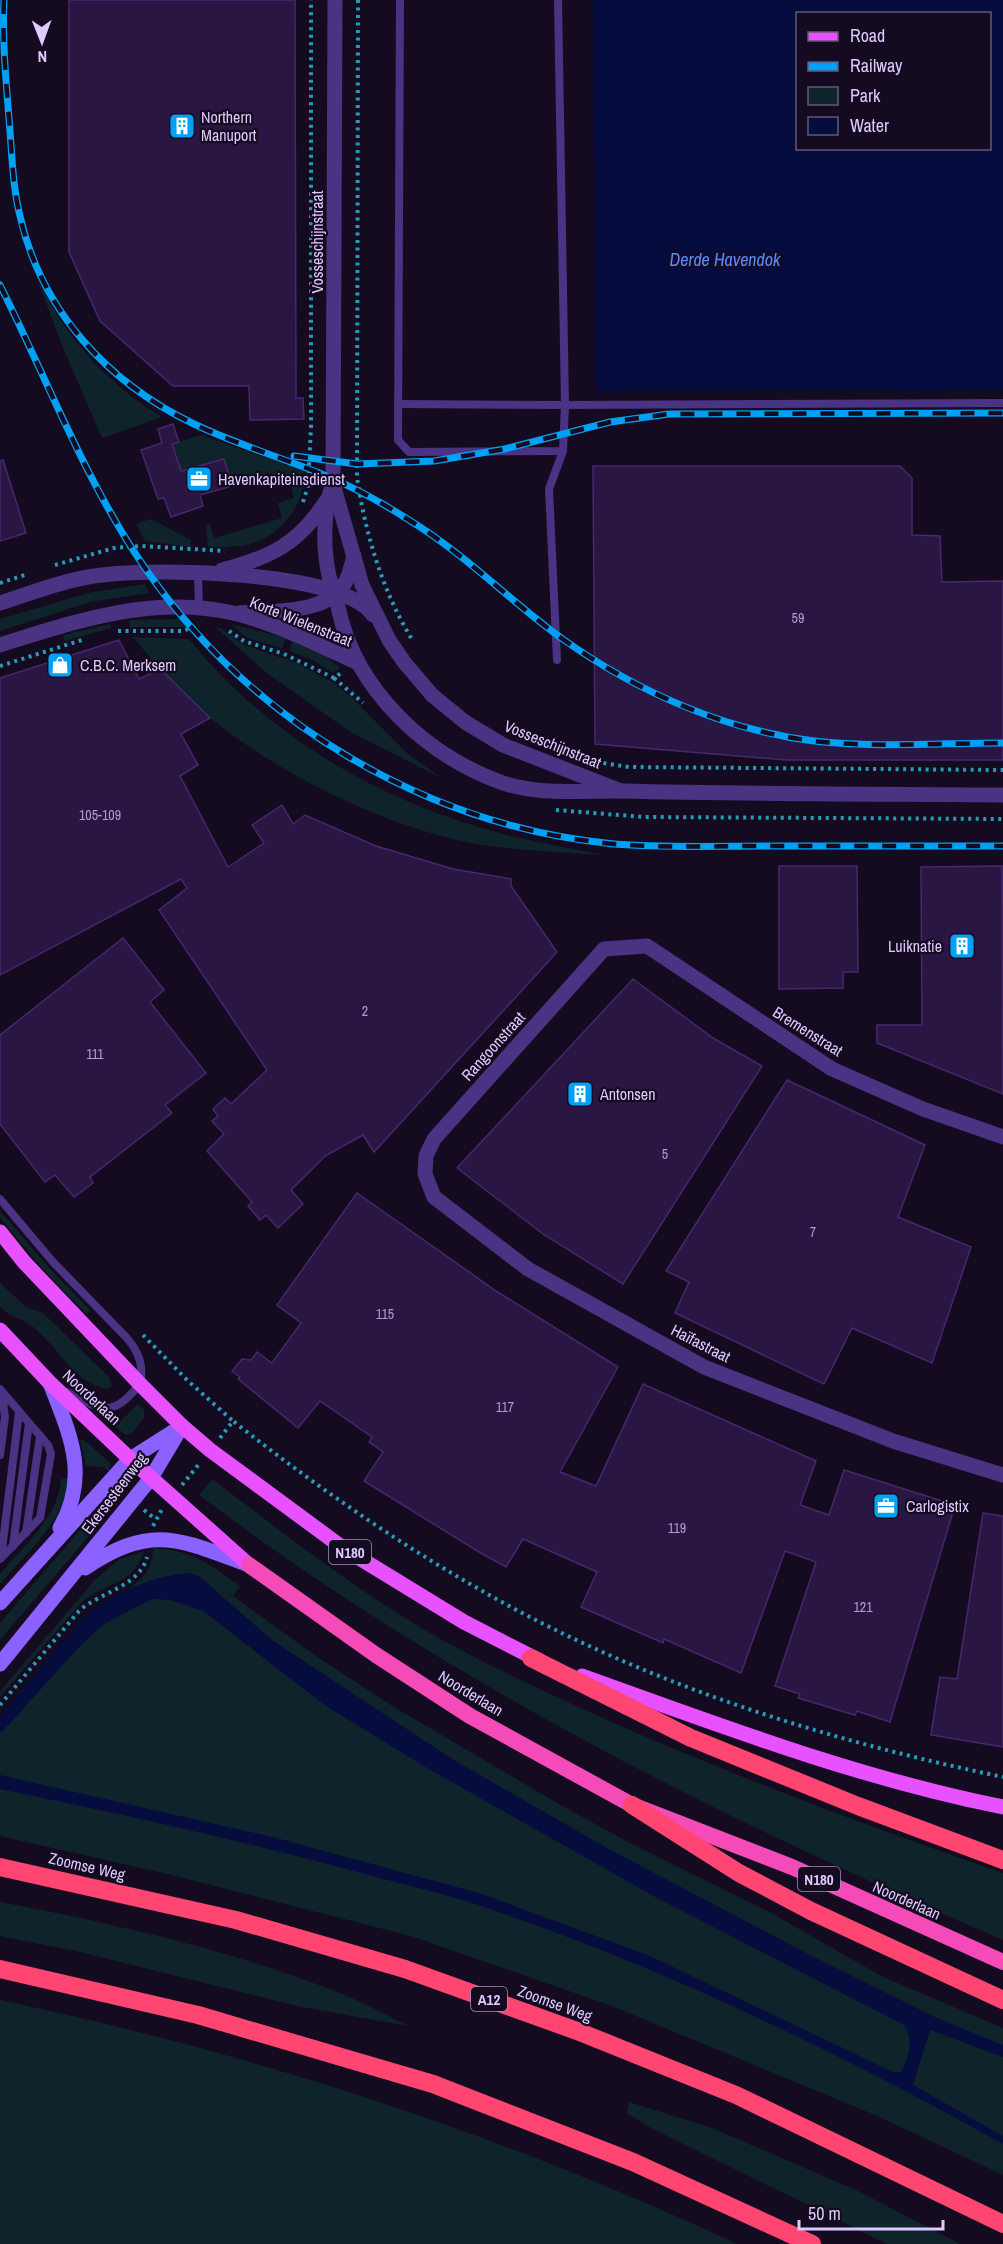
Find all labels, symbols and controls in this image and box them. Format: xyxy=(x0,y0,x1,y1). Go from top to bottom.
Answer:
north arrow xyxy=(12,12,72,72)
legend xyxy=(796,12,991,150)
text: Road xyxy=(850,23,885,48)
text: N xyxy=(37,46,47,68)
text: Railway xyxy=(850,53,903,78)
text: Park xyxy=(850,83,881,108)
place label: Northern Manuport xyxy=(201,106,257,146)
building icon: Northern Manuport xyxy=(167,111,197,141)
text: Water xyxy=(850,113,889,138)
street label: Vosseschijnstraat xyxy=(306,190,328,293)
water label: Derde Havendok xyxy=(670,247,781,272)
office icon: Havenkapiteinsdienst xyxy=(184,464,214,494)
place label: Havenkapiteinsdienst xyxy=(218,468,345,490)
street label: Korte Wielenstraat xyxy=(246,590,356,652)
house number: 59 xyxy=(792,609,804,627)
shop icon: C.B.C. Merksem xyxy=(45,650,75,680)
place label: C.B.C. Merksem xyxy=(80,654,176,676)
street label: Vosseschijnstraat xyxy=(501,715,605,774)
house number: 105-109 xyxy=(79,806,121,824)
building icon: Luiknatie xyxy=(947,931,977,961)
place label: Luiknatie xyxy=(888,935,942,957)
street label: Bremenstraat xyxy=(769,1001,848,1061)
house number: 2 xyxy=(362,1002,368,1020)
street label: Rangoonstraat xyxy=(456,1006,530,1085)
house number: 111 xyxy=(86,1045,104,1063)
building icon: Antonsen xyxy=(565,1079,595,1109)
place label: Antonsen xyxy=(599,1083,655,1105)
house number: 5 xyxy=(662,1145,668,1163)
house number: 7 xyxy=(810,1223,816,1241)
house number: 115 xyxy=(376,1305,394,1323)
street label: Haïfastraat xyxy=(667,1319,735,1368)
street label: Noorderlaan xyxy=(58,1364,126,1430)
house number: 117 xyxy=(496,1398,514,1416)
street label: Ekersesteenweg xyxy=(76,1447,152,1538)
office icon: Carlogistix xyxy=(871,1491,901,1521)
place label: Carlogistix xyxy=(906,1495,969,1517)
house number: 119 xyxy=(668,1519,686,1537)
road number: N180 xyxy=(329,1540,371,1564)
house number: 121 xyxy=(853,1598,873,1616)
street label: Noorderlaan xyxy=(434,1665,508,1721)
street label: Zoomse Weg xyxy=(47,1847,128,1886)
road number: N180 xyxy=(798,1867,840,1891)
street label: Noorderlaan xyxy=(870,1875,944,1925)
street label: Zoomse Weg xyxy=(515,1979,596,2027)
road number: A12 xyxy=(471,1987,507,2011)
scale bar xyxy=(799,2193,943,2231)
text: 50 m xyxy=(808,2201,841,2226)

